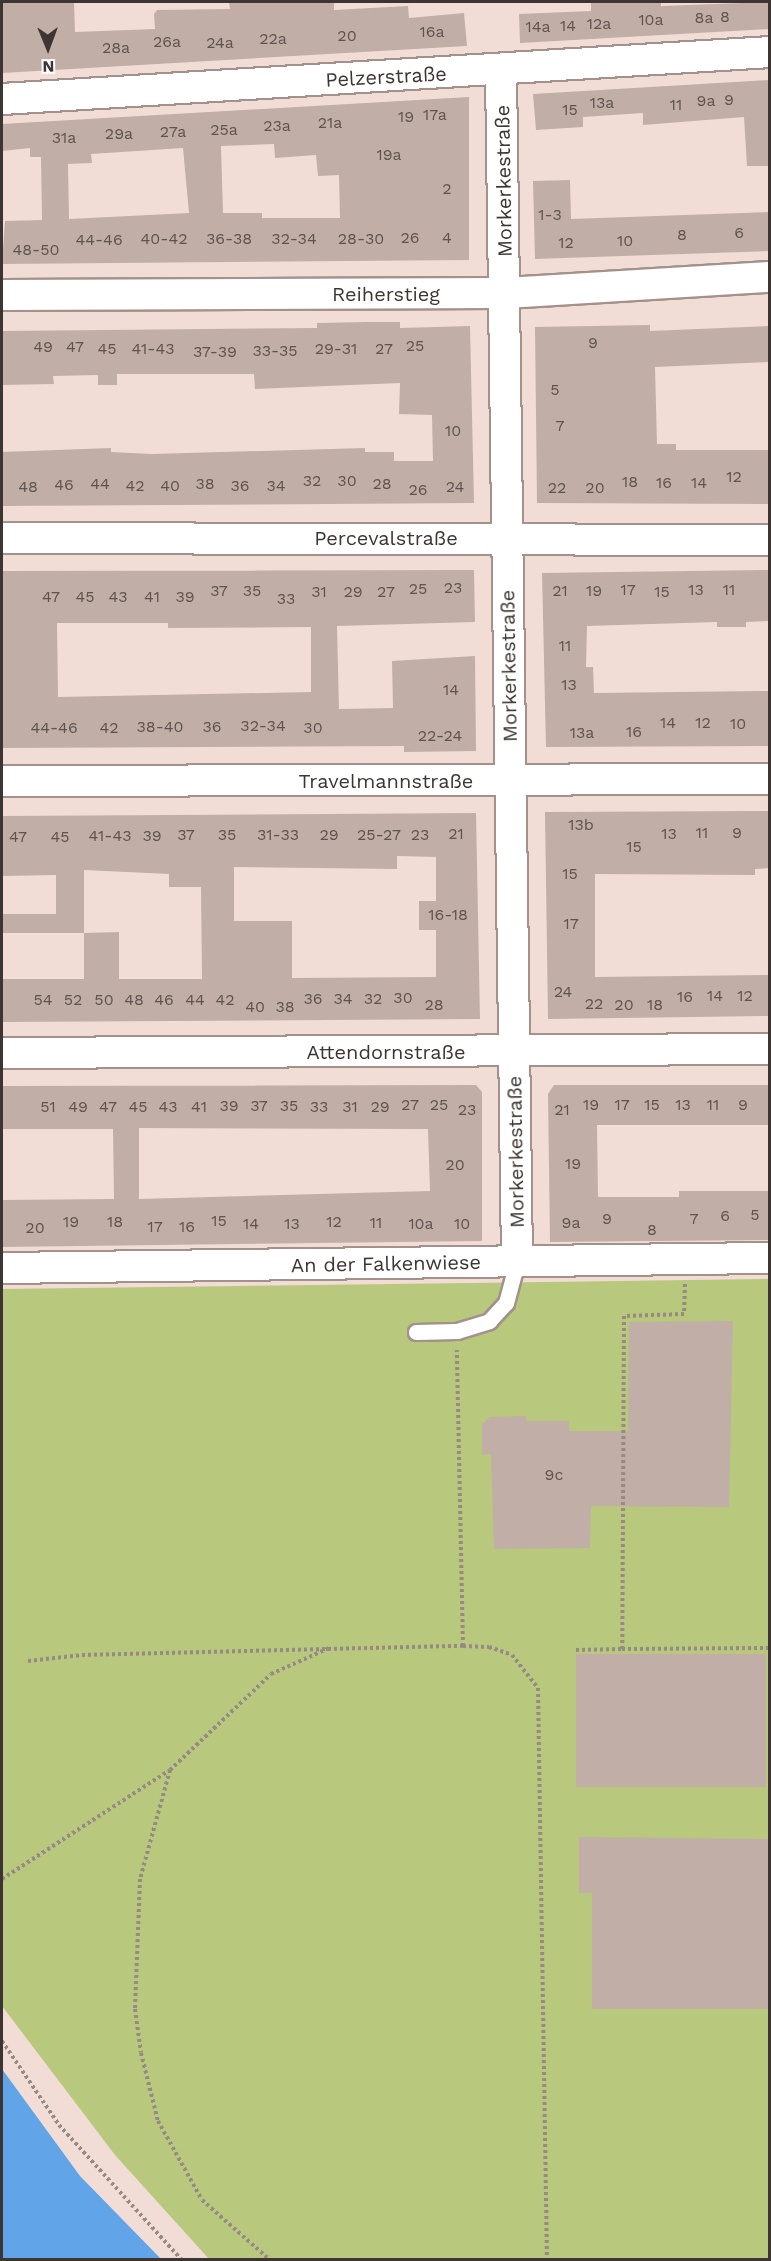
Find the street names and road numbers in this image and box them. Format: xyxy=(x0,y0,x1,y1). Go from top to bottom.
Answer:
street label: Pelzerstraße xyxy=(325,62,447,92)
street label: Morkerkestraße xyxy=(491,105,517,257)
street label: Reiherstieg xyxy=(332,282,440,306)
street label: Percevalstraße xyxy=(314,526,458,550)
street label: Morkerkestraße xyxy=(496,590,522,742)
street label: Travelmannstraße xyxy=(299,769,473,793)
street label: Attendornstraße xyxy=(307,1040,465,1064)
street label: Morkerkestraße xyxy=(503,1076,529,1228)
street label: An der Falkenwiese xyxy=(291,1250,481,1278)

